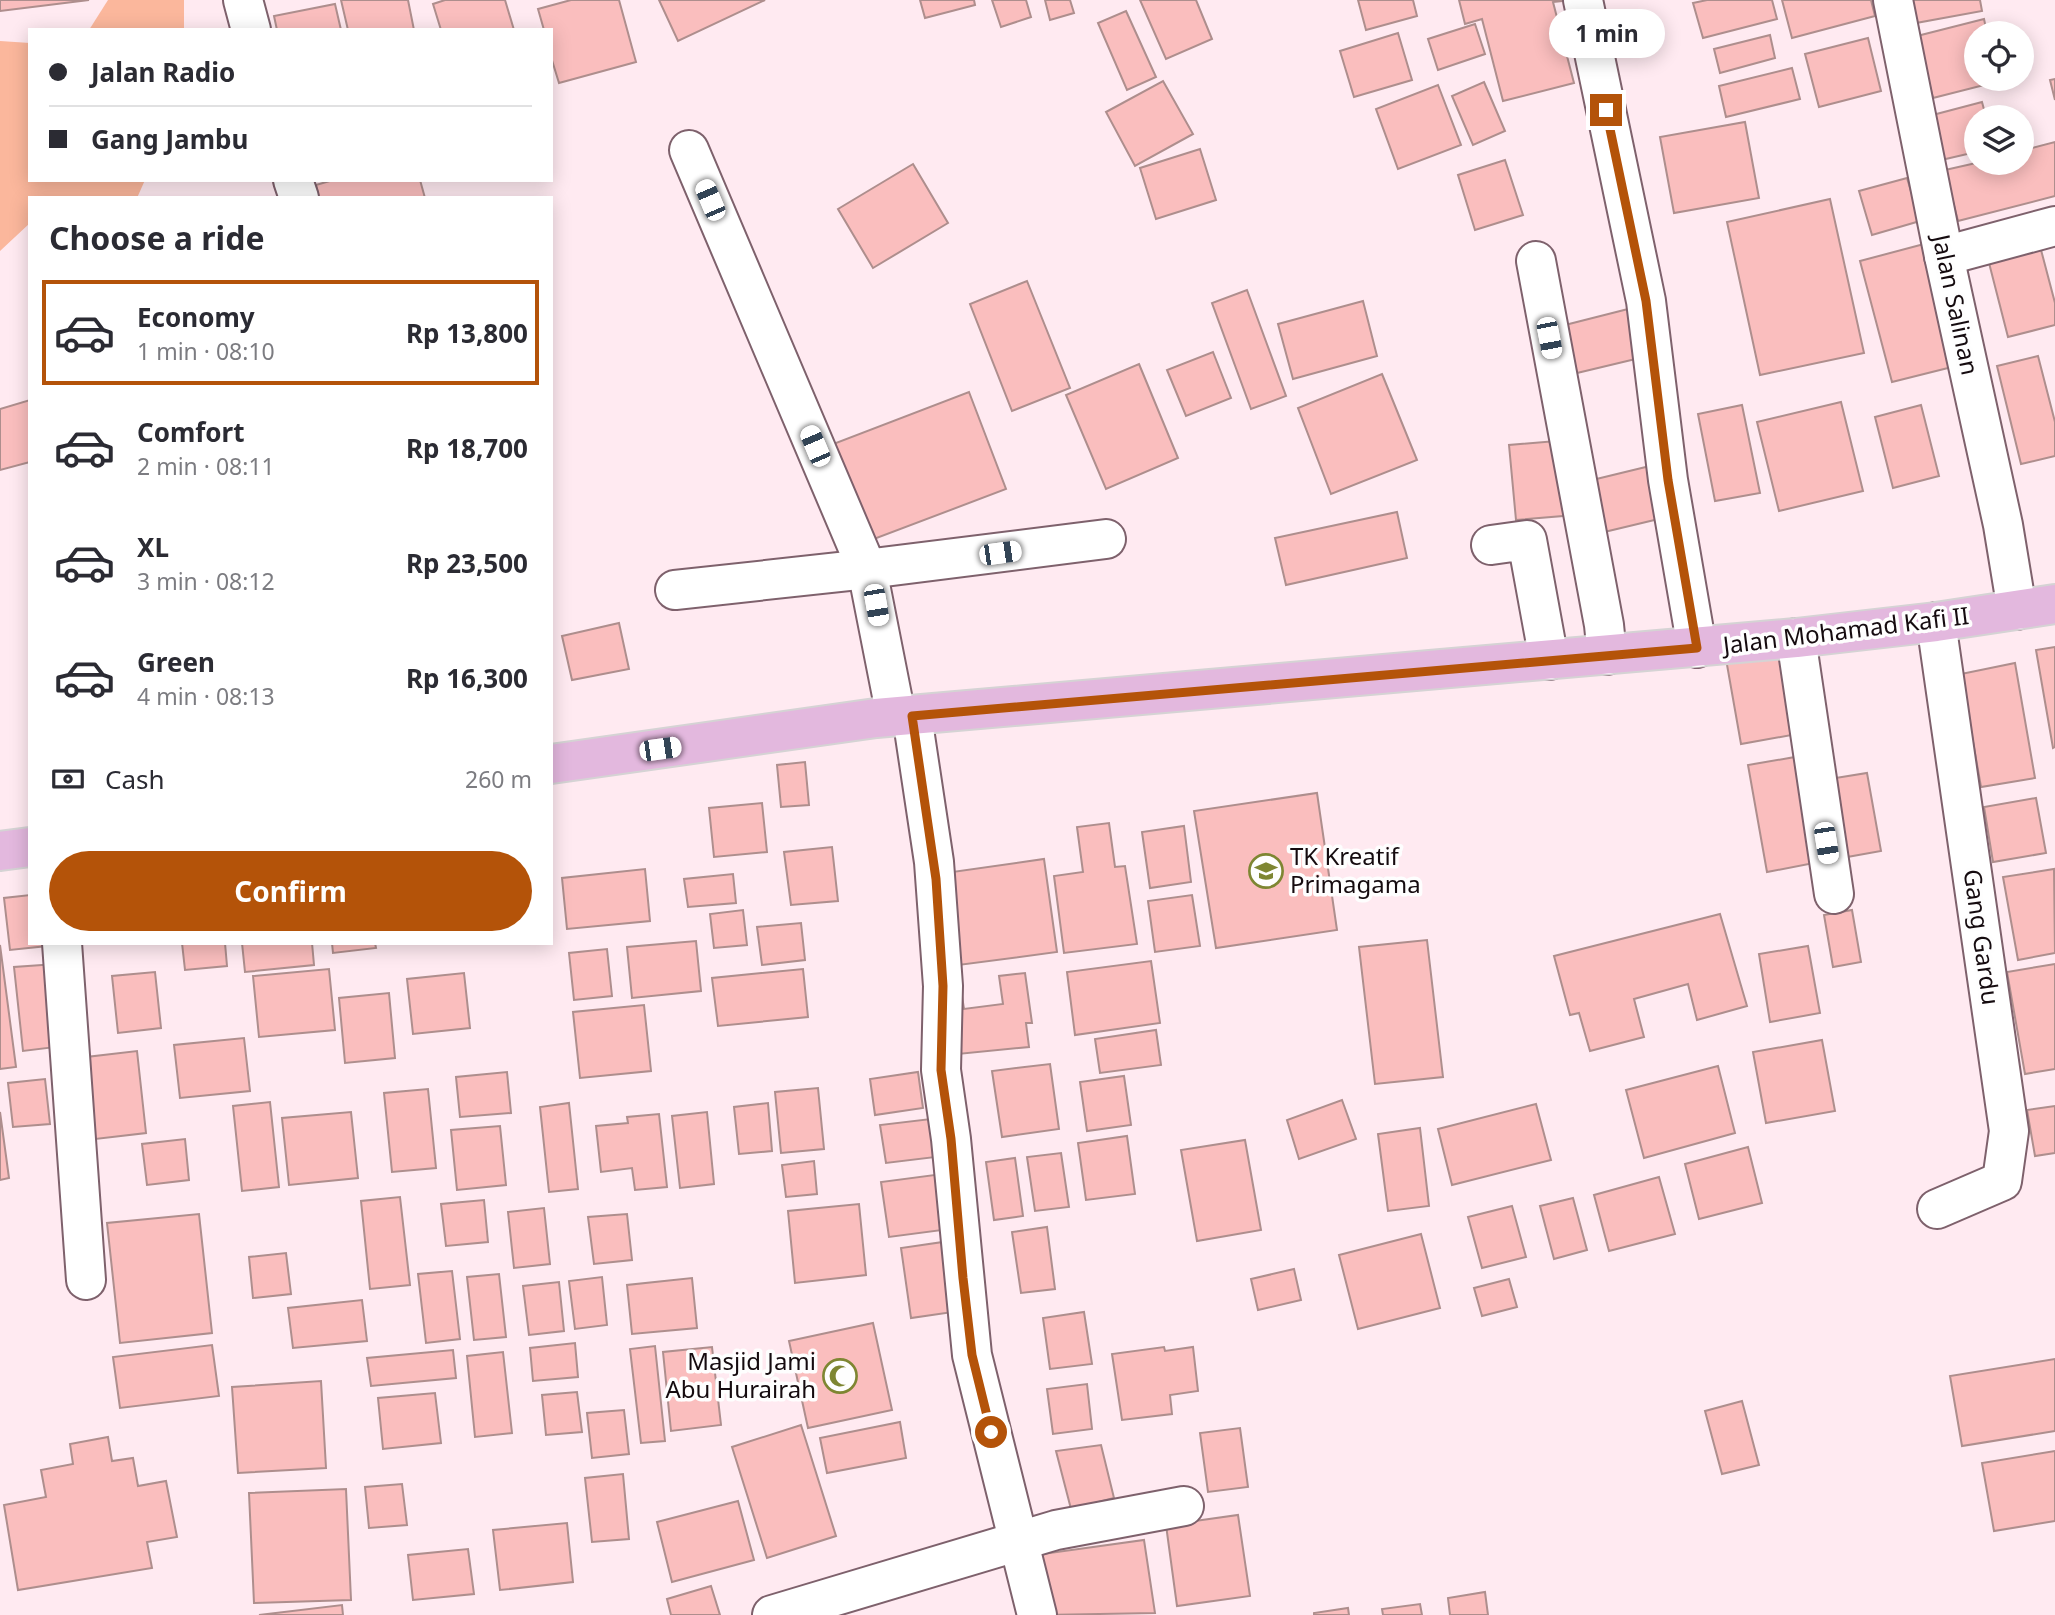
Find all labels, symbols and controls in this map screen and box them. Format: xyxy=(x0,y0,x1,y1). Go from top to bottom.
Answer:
callout: 1 min xyxy=(1548,8,1664,57)
text: 1 min xyxy=(1575,17,1639,49)
map controls xyxy=(1964,21,2034,175)
button: locate xyxy=(1964,21,2034,91)
text: Jalan Radio xyxy=(91,54,235,90)
route end xyxy=(1590,94,1622,126)
button: layers xyxy=(1964,105,2034,175)
text: Gang Jambu xyxy=(91,121,248,157)
car xyxy=(693,177,728,223)
text: Choose a ride xyxy=(49,216,265,259)
street label: Jalan Salinan xyxy=(1925,229,1987,378)
text: Economy xyxy=(137,299,255,335)
icon: car xyxy=(53,301,116,364)
text: Rp 13,800 xyxy=(406,315,528,351)
car xyxy=(1535,315,1564,361)
text: 1 min · 08:10 xyxy=(137,335,275,367)
text: Comfort xyxy=(137,414,245,450)
icon: car xyxy=(53,416,116,479)
car xyxy=(798,423,833,469)
text: Rp 18,700 xyxy=(406,430,528,466)
text: 2 min · 08:11 xyxy=(137,450,275,482)
text: XL xyxy=(137,529,169,565)
icon: car xyxy=(53,531,116,594)
car xyxy=(978,540,1023,566)
text: Rp 23,500 xyxy=(406,545,528,581)
text: 3 min · 08:12 xyxy=(137,565,275,597)
car xyxy=(863,582,890,628)
street label: Jalan Mohamad Kafi II xyxy=(1719,598,1971,661)
text: Green xyxy=(137,644,215,680)
icon: car xyxy=(53,646,116,709)
text: Rp 16,300 xyxy=(406,660,528,696)
text: 4 min · 08:13 xyxy=(137,680,275,712)
car xyxy=(638,736,683,762)
icon: cash xyxy=(49,760,87,798)
text: Cash xyxy=(105,761,165,797)
text: 260 m xyxy=(465,763,532,795)
car xyxy=(1813,821,1840,865)
place label: TK Kreatif Primagama xyxy=(1290,839,1421,900)
button: Confirm xyxy=(49,851,532,931)
school or university icon: TK Kreatif Primagama xyxy=(1247,852,1285,890)
street label: Gang Gardu xyxy=(1957,867,2008,1007)
place label: Masjid Jami Abu Hurairah xyxy=(665,1344,816,1405)
mosque icon: Masjid Jami Abu Hurairah xyxy=(821,1357,859,1395)
route start xyxy=(975,1416,1007,1448)

